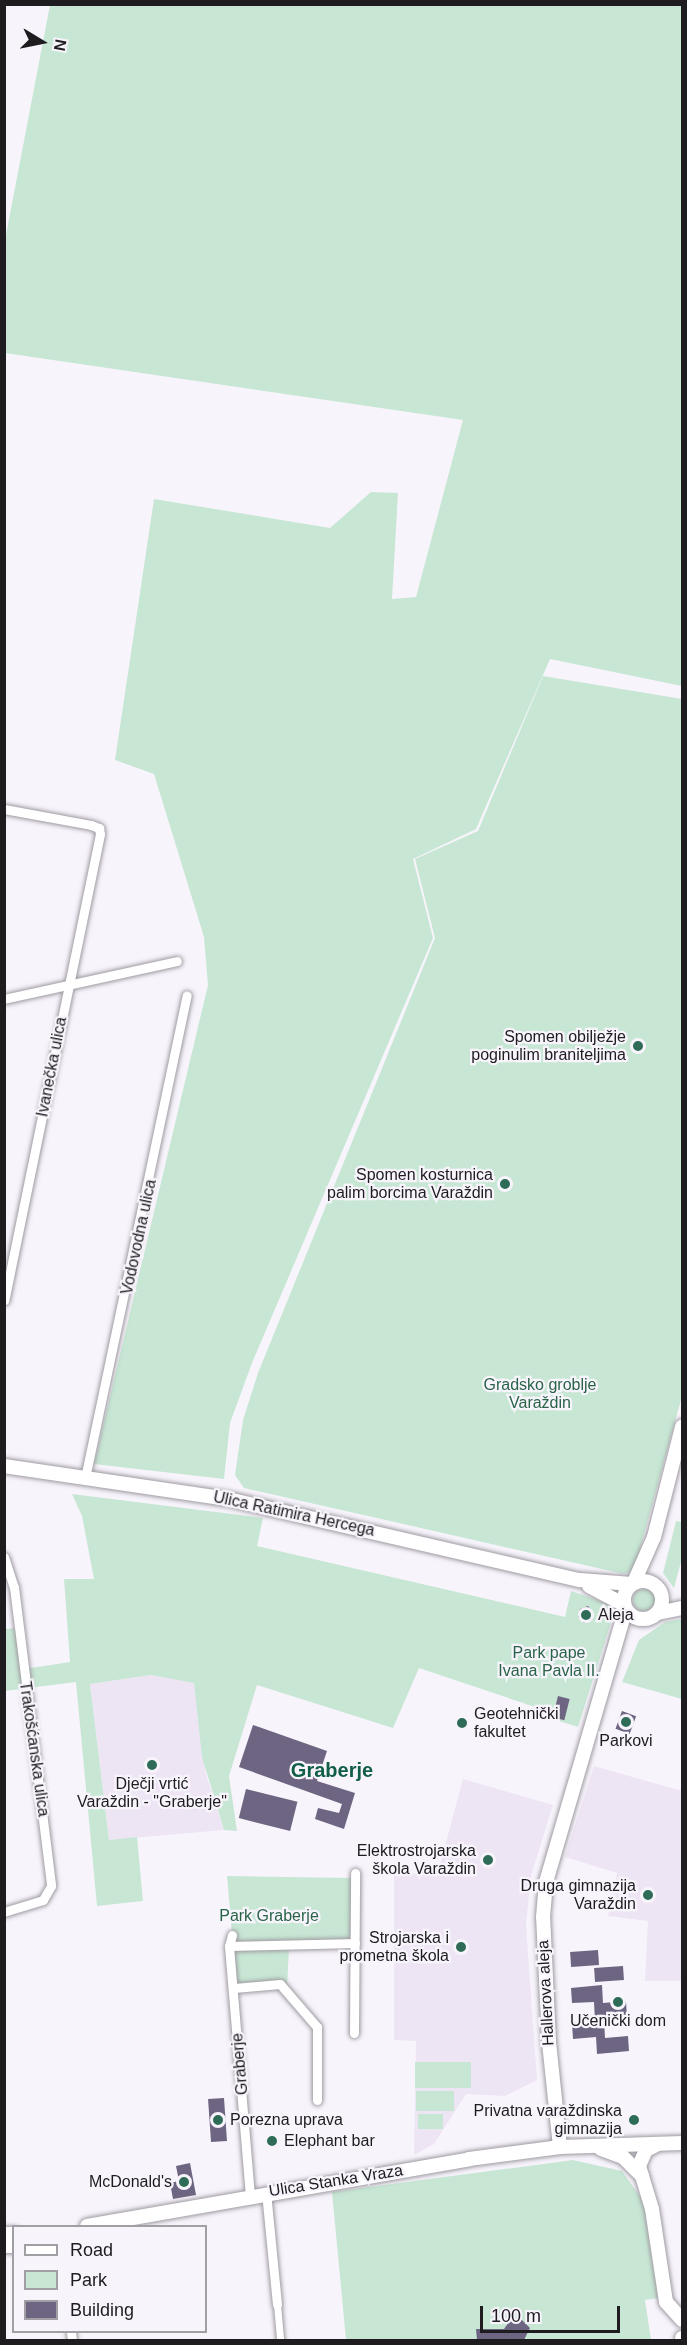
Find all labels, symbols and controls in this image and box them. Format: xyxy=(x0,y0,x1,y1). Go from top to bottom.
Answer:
north arrow xyxy=(12,12,72,72)
text: N xyxy=(51,38,70,52)
street label: Ivanečka ulica xyxy=(33,1015,71,1119)
place label: Spomen obilježje poginulim braniteljima xyxy=(471,1027,626,1065)
marker: Spomen obilježje poginulim braniteljima xyxy=(631,1039,645,1053)
place label: Spomen kosturnica palim borcima Varaždin xyxy=(327,1165,493,1203)
marker: Spomen kosturnica palim borcima Varaždin xyxy=(498,1177,512,1191)
street label: Vodovodna ulica xyxy=(117,1178,161,1296)
park label: Gradsko groblje Varaždin xyxy=(484,1375,596,1413)
street label: Ulica Ratimira Hercega xyxy=(212,1488,376,1540)
place label: Aleja xyxy=(598,1605,634,1625)
marker: Aleja xyxy=(579,1608,593,1622)
park label: Park pape Ivana Pavla II. xyxy=(498,1643,600,1681)
street label: Trakošćanska ulica xyxy=(15,1680,53,1818)
place label: Geotehnički fakultet xyxy=(474,1704,558,1742)
marker: Parkovi xyxy=(619,1715,633,1729)
marker: Geotehnički fakultet xyxy=(455,1716,469,1730)
place label: Parkovi xyxy=(599,1731,653,1751)
marker: Dječji vrtić Varaždin - "Graberje" xyxy=(145,1758,159,1772)
district label: Graberje xyxy=(291,1758,373,1782)
place label: Dječji vrtić Varaždin - "Graberje" xyxy=(77,1774,227,1812)
place label: Elektrostrojarska škola Varaždin xyxy=(357,1841,476,1879)
marker: Elektrostrojarska škola Varaždin xyxy=(481,1853,495,1867)
place label: Druga gimnazija Varaždin xyxy=(520,1876,636,1914)
marker: Druga gimnazija Varaždin xyxy=(641,1888,655,1902)
park label: Park Graberje xyxy=(219,1906,319,1926)
place label: Strojarska i prometna škola xyxy=(340,1928,449,1966)
marker: Strojarska i prometna škola xyxy=(454,1940,468,1954)
street label: Hallerova aleja xyxy=(534,1940,558,2046)
marker: Učenički dom xyxy=(611,1995,625,2009)
place label: Učenički dom xyxy=(570,2011,666,2031)
street label: Graberje xyxy=(228,2032,252,2096)
place label: Privatna varaždinska gimnazija xyxy=(473,2101,622,2139)
place label: Porezna uprava xyxy=(230,2110,343,2130)
marker: Porezna uprava xyxy=(211,2113,225,2127)
marker: Privatna varaždinska gimnazija xyxy=(627,2113,641,2127)
place label: Elephant bar xyxy=(284,2131,375,2151)
marker: Elephant bar xyxy=(265,2134,279,2148)
street label: Ulica Stanka Vraza xyxy=(268,2161,404,2201)
place label: McDonald's xyxy=(89,2172,172,2192)
marker: McDonald's xyxy=(177,2175,191,2189)
legend xyxy=(12,2225,207,2333)
text: Road xyxy=(70,2240,113,2260)
text: Park xyxy=(70,2270,107,2290)
scale bar xyxy=(483,2294,622,2332)
text: Building xyxy=(70,2300,134,2320)
text: 100 m xyxy=(491,2306,541,2326)

